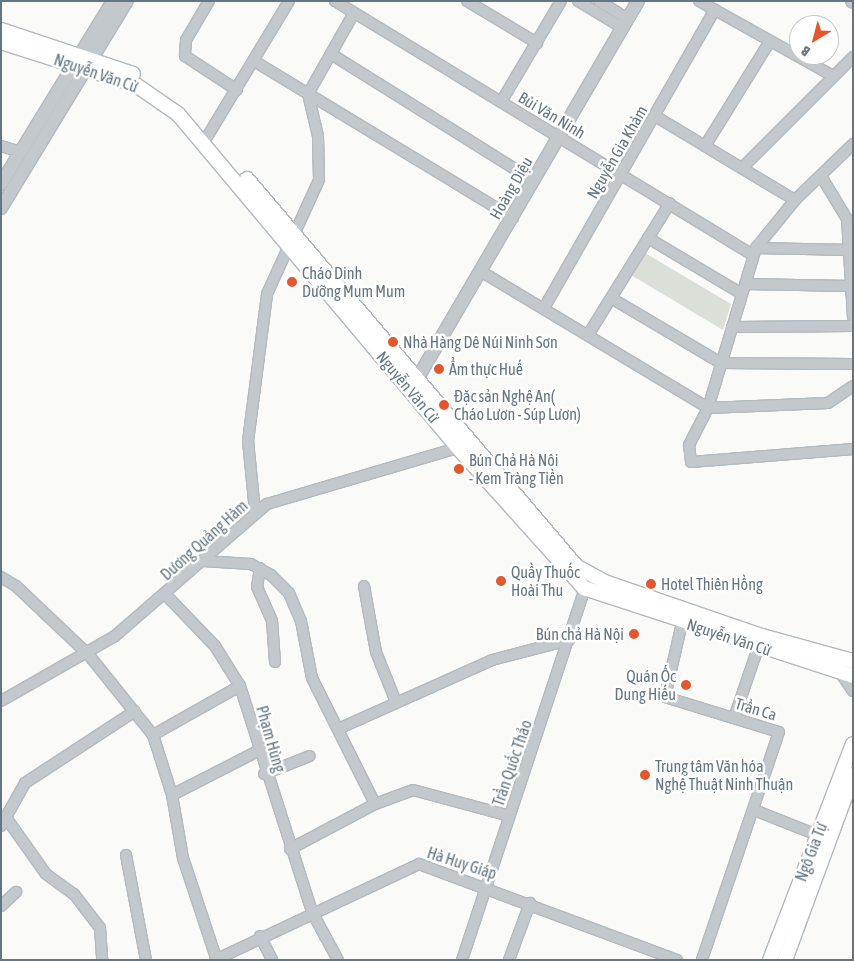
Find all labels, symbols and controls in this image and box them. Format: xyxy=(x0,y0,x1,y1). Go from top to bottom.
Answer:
north arrow xyxy=(789,15,839,65)
text: B xyxy=(798,43,813,60)
street label: Nguyễn Văn Cừ xyxy=(52,50,140,96)
street label: Bùi Văn Ninh xyxy=(515,88,589,142)
street label: Nguyễn Gia Khảm xyxy=(583,102,651,202)
street label: Hoàng Diệu xyxy=(486,153,536,223)
place label: Cháo Dinh Dưỡng Mum Mum xyxy=(302,263,405,301)
marker: Cháo Dinh Dưỡng Mum Mum xyxy=(286,276,298,288)
place label: Nhà Hàng Dê Núi Ninh Sơn xyxy=(403,332,558,352)
marker: Nhà Hàng Dê Núi Ninh Sơn xyxy=(387,336,399,348)
street label: Nguyễn Văn Cừ xyxy=(373,347,443,427)
place label: Ẩm thực Huế xyxy=(449,359,523,379)
marker: Ẩm thực Huế xyxy=(433,363,445,375)
place label: Đặc sản Nghệ An( Cháo Lươn - Súp Lươn) xyxy=(454,386,581,424)
marker: Đặc sản Nghệ An( Cháo Lươn - Súp Lươn) xyxy=(438,399,450,411)
place label: Bún Chả Hà Nội - Kem Tràng Tiền xyxy=(469,450,564,488)
marker: Bún Chả Hà Nội - Kem Tràng Tiền xyxy=(453,463,465,475)
street label: Dương Quảng Hàm xyxy=(156,496,252,584)
place label: Quầy Thuốc Hoài Thu xyxy=(511,562,580,600)
place label: Hotel Thiên Hồng xyxy=(661,574,763,594)
marker: Quầy Thuốc Hoài Thu xyxy=(495,575,507,587)
marker: Hotel Thiên Hồng xyxy=(645,578,657,590)
street label: Nguyễn Văn Cừ xyxy=(684,614,774,660)
place label: Bún chả Hà Nội xyxy=(536,624,624,644)
marker: Bún chả Hà Nội xyxy=(628,628,640,640)
place label: Quán Ốc Dung Hiếu xyxy=(615,666,676,704)
marker: Quán Ốc Dung Hiếu xyxy=(680,679,692,691)
street label: Trần Ca xyxy=(733,694,779,724)
street label: Phạm Hùng xyxy=(252,703,290,775)
street label: Trần Quốc Thảo xyxy=(488,717,536,809)
place label: Trung tâm Văn hóa Nghệ Thuật Ninh Thuận xyxy=(655,756,793,794)
marker: Trung tâm Văn hóa Nghệ Thuật Ninh Thuận xyxy=(639,769,651,781)
street label: Ngô Gia Tự xyxy=(791,820,831,884)
street label: Hà Huy Giáp xyxy=(425,843,499,883)

